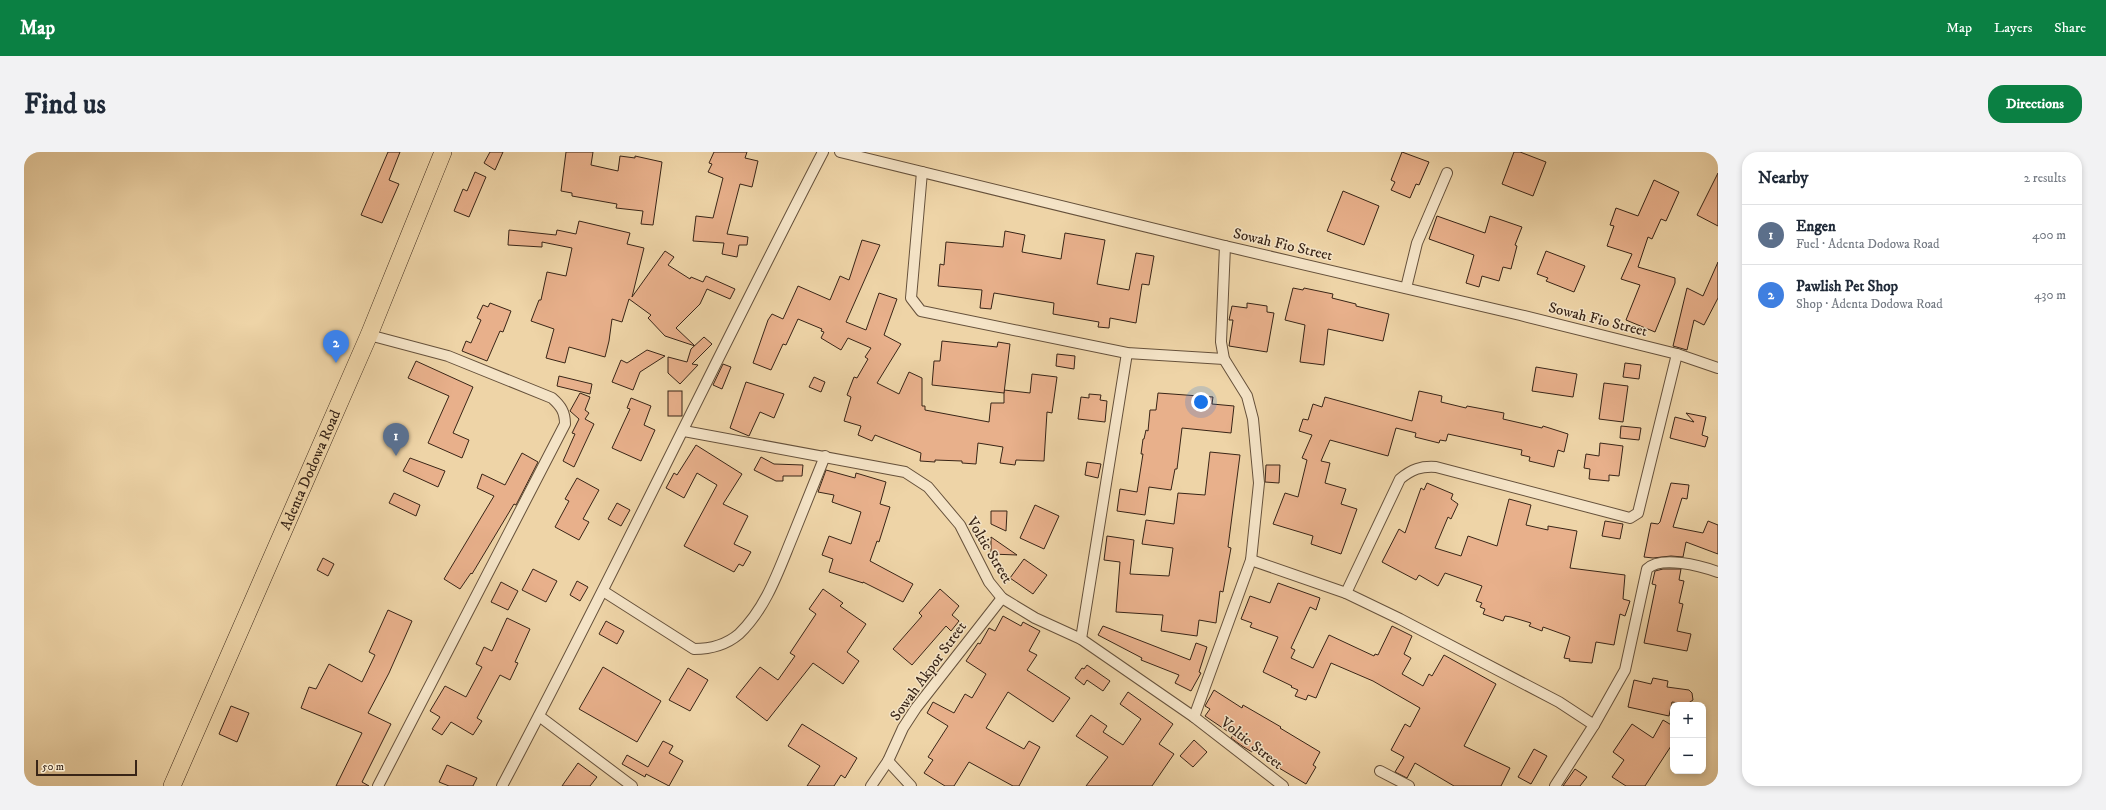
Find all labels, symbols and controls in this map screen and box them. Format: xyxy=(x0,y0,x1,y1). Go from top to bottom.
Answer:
text: Map xyxy=(20,17,55,40)
text: Map xyxy=(1946,19,1972,37)
text: Layers xyxy=(1994,19,2032,37)
text: Share xyxy=(2054,19,2086,37)
button: Directions xyxy=(1988,85,2082,123)
text: Find us xyxy=(24,87,106,122)
text: Nearby xyxy=(1758,167,1808,189)
text: 2 results xyxy=(2024,170,2066,186)
text: Engen xyxy=(1796,217,1836,236)
street label: Sowah Fio Street xyxy=(1231,224,1335,265)
text: 1 xyxy=(1769,227,1773,243)
text: 400 m xyxy=(2032,227,2066,243)
text: Fuel · Adenta Dodowa Road xyxy=(1796,236,1940,252)
text: Pawlish Pet Shop xyxy=(1796,277,1898,296)
text: 2 xyxy=(1768,287,1774,303)
text: 430 m xyxy=(2034,287,2066,303)
text: Shop · Adenta Dodowa Road xyxy=(1796,296,1943,312)
street label: Sowah Fio Street xyxy=(1546,298,1649,341)
pin: 2 xyxy=(323,330,349,363)
your location xyxy=(1191,392,1211,412)
street label: Adenta Dodowa Road xyxy=(276,407,345,533)
pin: 1 xyxy=(383,423,409,456)
street label: Voltic Street xyxy=(962,513,1017,587)
street label: Sowah Akpor Street xyxy=(886,618,971,725)
map controls xyxy=(1670,702,1706,774)
button: + xyxy=(1670,702,1706,738)
street label: Voltic Street xyxy=(1216,712,1287,774)
button: − xyxy=(1670,738,1706,774)
scale bar xyxy=(36,758,137,777)
text: 50 m xyxy=(42,760,64,774)

